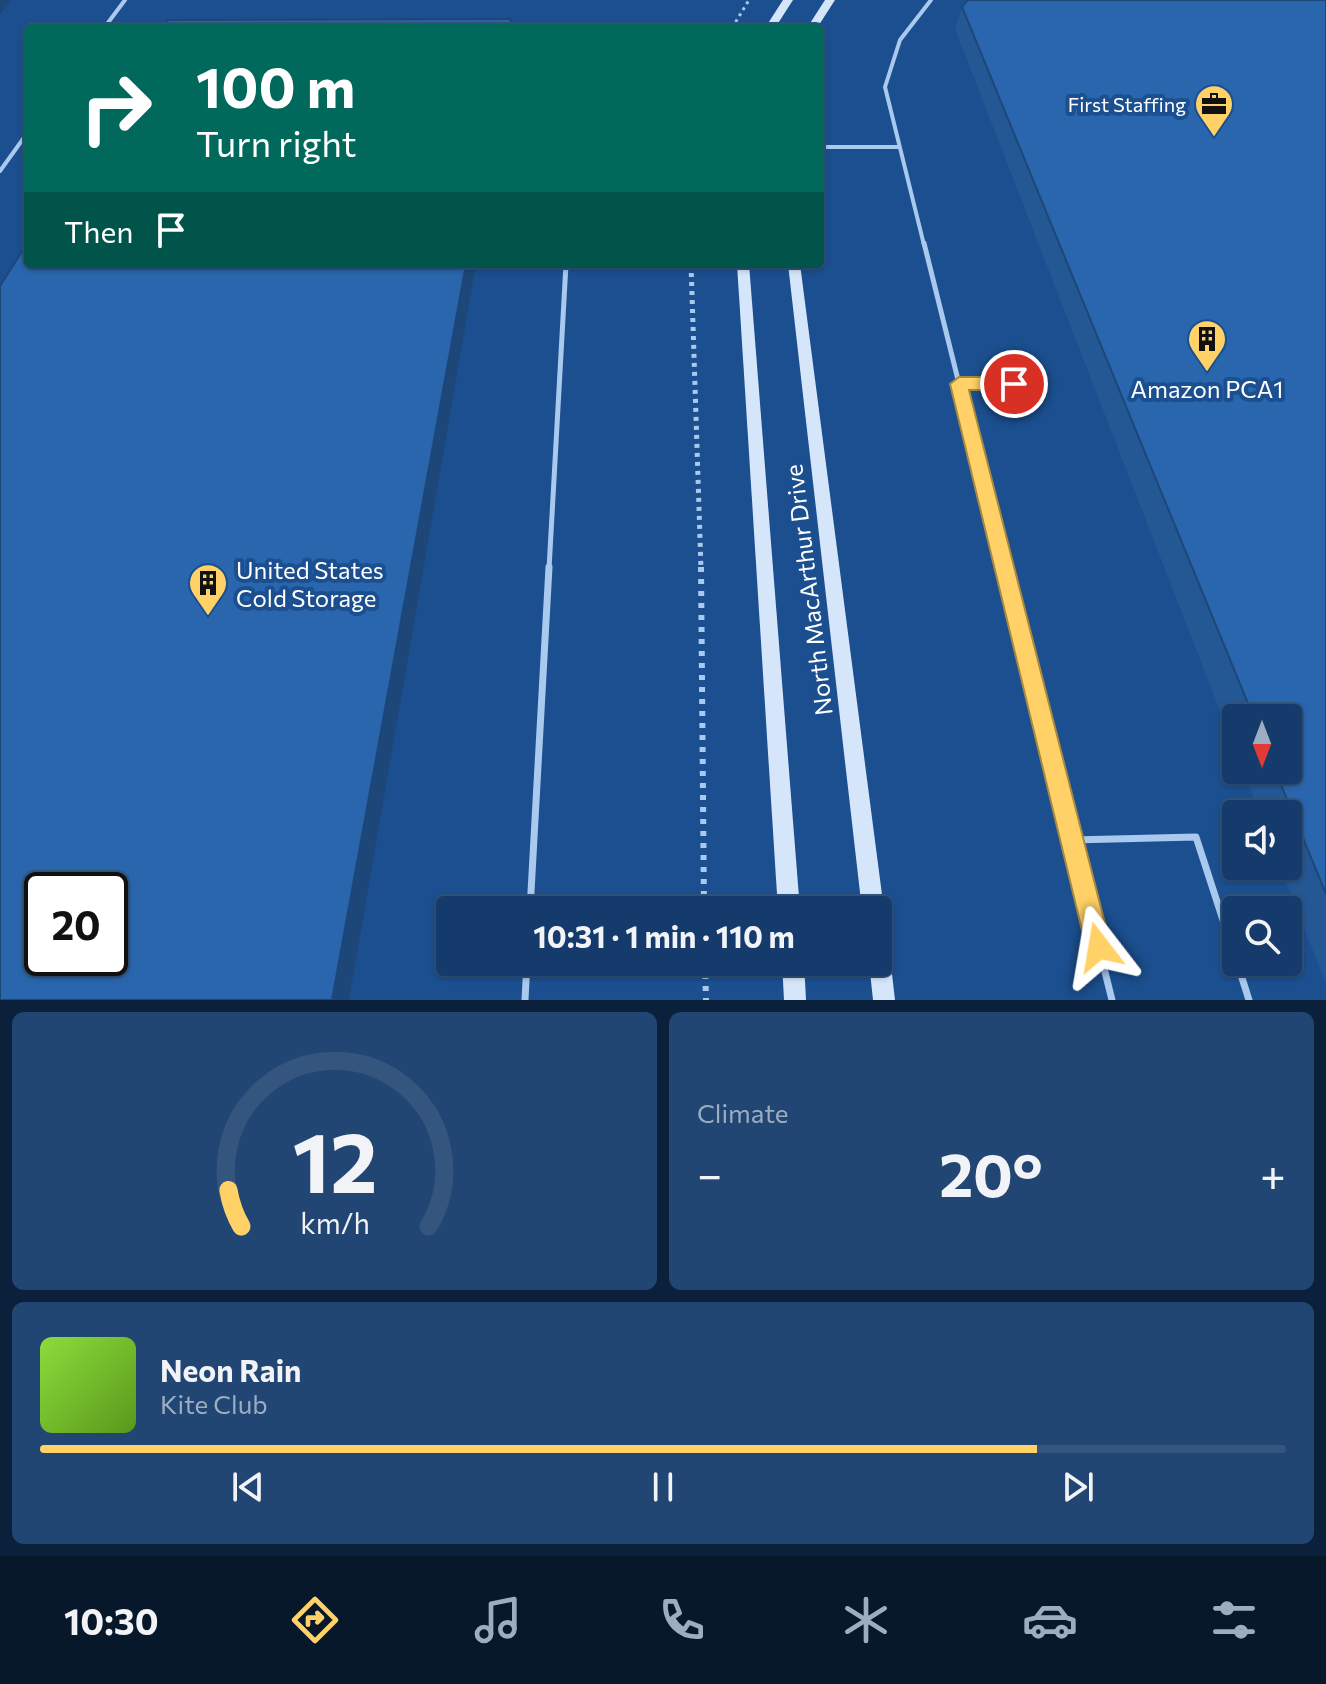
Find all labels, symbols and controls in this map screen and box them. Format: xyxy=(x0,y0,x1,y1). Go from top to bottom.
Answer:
text: 100 m xyxy=(196,51,355,120)
icon: right xyxy=(64,56,168,160)
office icon: First Staffing xyxy=(1193,83,1235,138)
place label: First Staffing xyxy=(1068,92,1186,116)
text: Turn right xyxy=(196,120,357,164)
icon: arrive xyxy=(149,208,193,252)
text: Then xyxy=(64,212,133,249)
building icon: Amazon PCA1 xyxy=(1186,318,1228,373)
pin xyxy=(980,350,1048,418)
icon: arrive xyxy=(992,362,1036,406)
place label: Amazon PCA1 xyxy=(1131,374,1283,403)
street label: North MacArthur Drive xyxy=(778,463,838,717)
place label: United States Cold Storage xyxy=(236,555,384,612)
building icon: United States Cold Storage xyxy=(187,562,229,617)
north arrow xyxy=(1222,704,1302,784)
map controls xyxy=(1222,704,1302,976)
button: sound xyxy=(1222,800,1302,880)
speed limit sign: 20 xyxy=(24,872,128,976)
button: search xyxy=(1222,896,1302,976)
position arrow xyxy=(1057,905,1141,989)
text: 10:31 · 1 min · 110 m xyxy=(533,917,795,954)
text: Climate xyxy=(697,1097,789,1128)
text: 12 xyxy=(292,1108,377,1210)
text: 20° xyxy=(939,1136,1043,1209)
text: − xyxy=(697,1146,722,1200)
text: + xyxy=(1260,1146,1286,1200)
text: km/h xyxy=(300,1205,369,1240)
text: Neon Rain xyxy=(160,1351,301,1388)
text: Kite Club xyxy=(160,1388,268,1419)
icon: previous xyxy=(226,1465,270,1509)
icon: pause xyxy=(641,1465,685,1509)
icon: next xyxy=(1056,1465,1100,1509)
icon: directions xyxy=(287,1592,343,1648)
icon: music xyxy=(470,1592,526,1648)
icon: phone xyxy=(654,1592,710,1648)
icon: climate xyxy=(838,1592,894,1648)
icon: car xyxy=(1022,1592,1078,1648)
icon: filters xyxy=(1206,1592,1262,1648)
text: 10:30 xyxy=(64,1598,159,1642)

